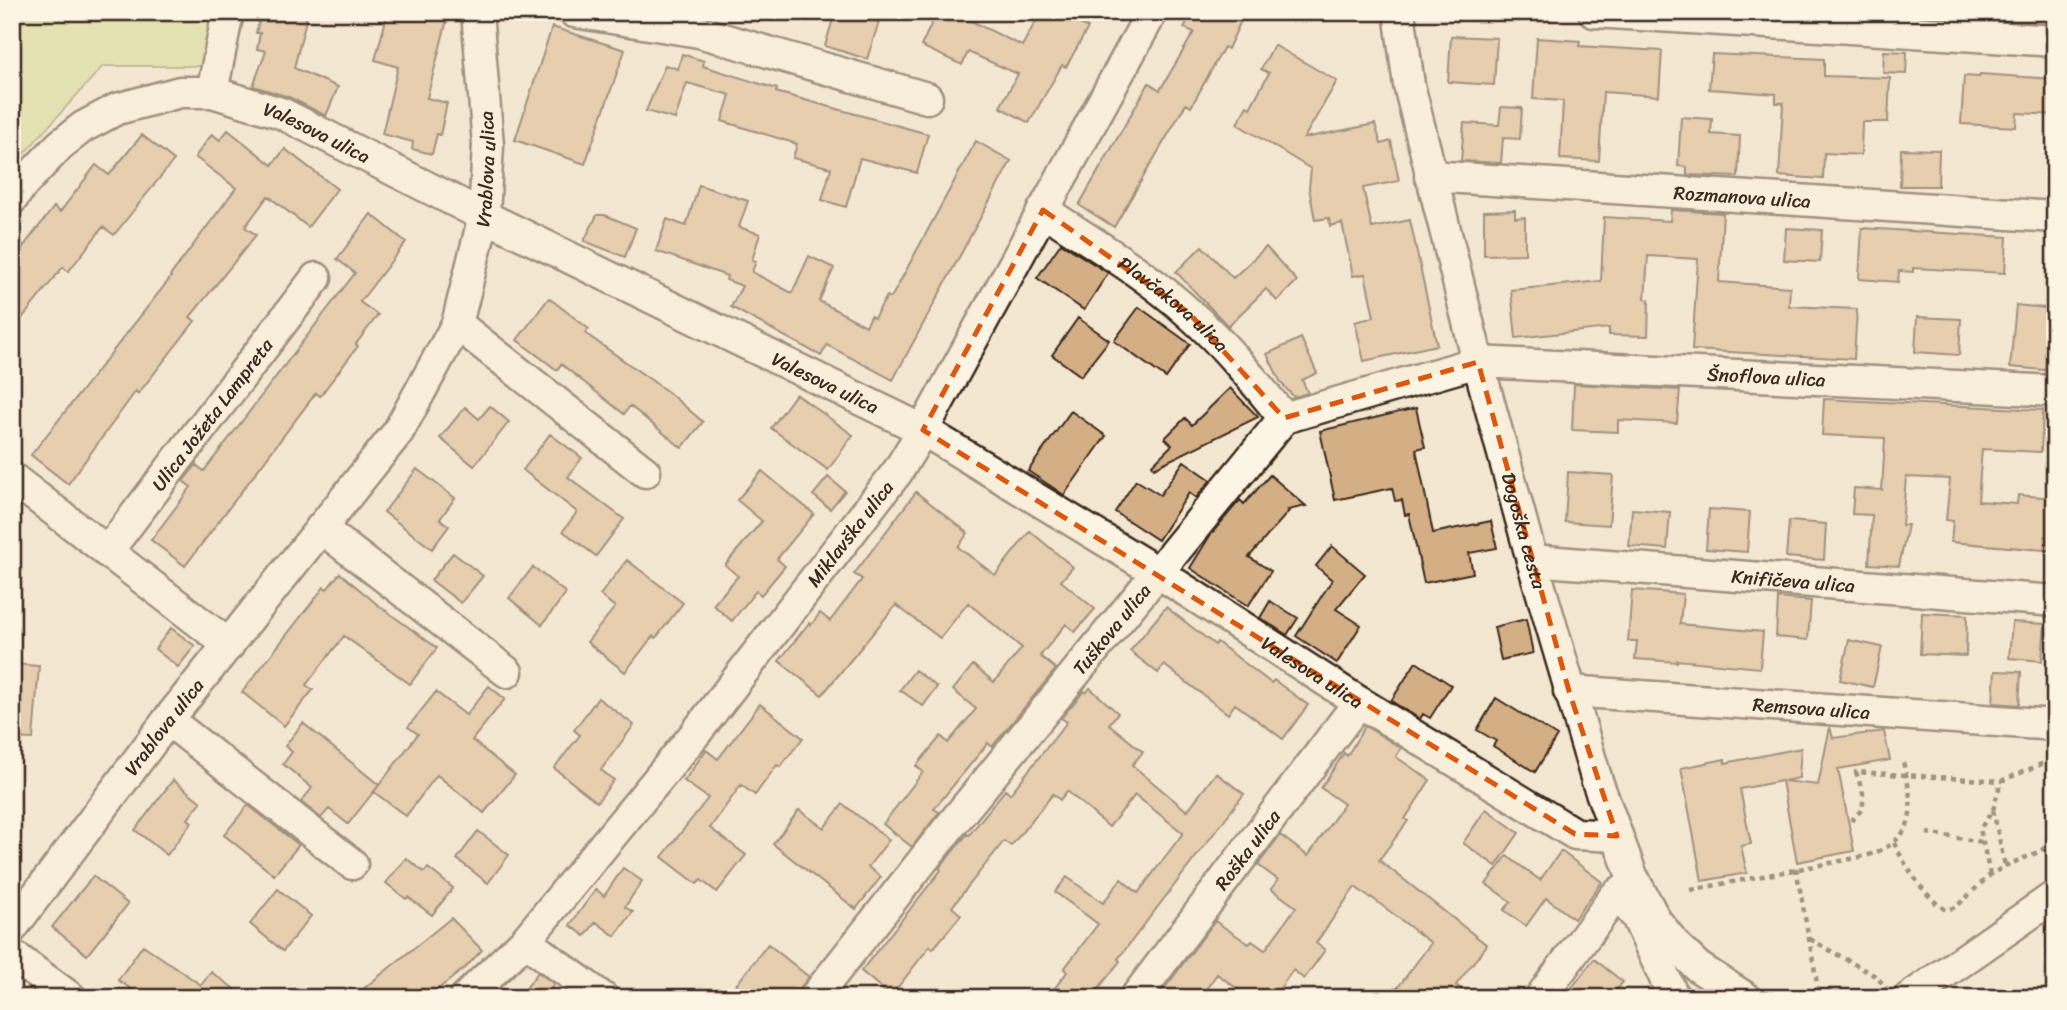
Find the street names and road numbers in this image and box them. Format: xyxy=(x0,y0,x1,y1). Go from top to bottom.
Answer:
street label: Valesova ulica xyxy=(259,92,377,173)
street label: Vrablova ulica xyxy=(465,109,505,231)
street label: Rozmanova ulica xyxy=(1673,176,1812,217)
street label: Plavčakova ulica xyxy=(1111,247,1237,360)
street label: Ulica Jožeta Lampreta xyxy=(143,330,282,498)
street label: Valesova ulica xyxy=(766,342,885,423)
street label: Šnoflova ulica xyxy=(1706,357,1827,396)
street label: Dogoška cesta xyxy=(1492,469,1556,593)
street label: Miklavška ulica xyxy=(798,472,902,594)
street label: Knifičeva ulica xyxy=(1730,559,1857,602)
street label: Tuškova ulica xyxy=(1064,575,1160,682)
street label: Valesova ulica xyxy=(1255,627,1371,718)
street label: Vrablova ulica xyxy=(115,670,212,783)
street label: Remsova ulica xyxy=(1752,687,1872,729)
street label: Roška ulica xyxy=(1206,802,1289,897)

